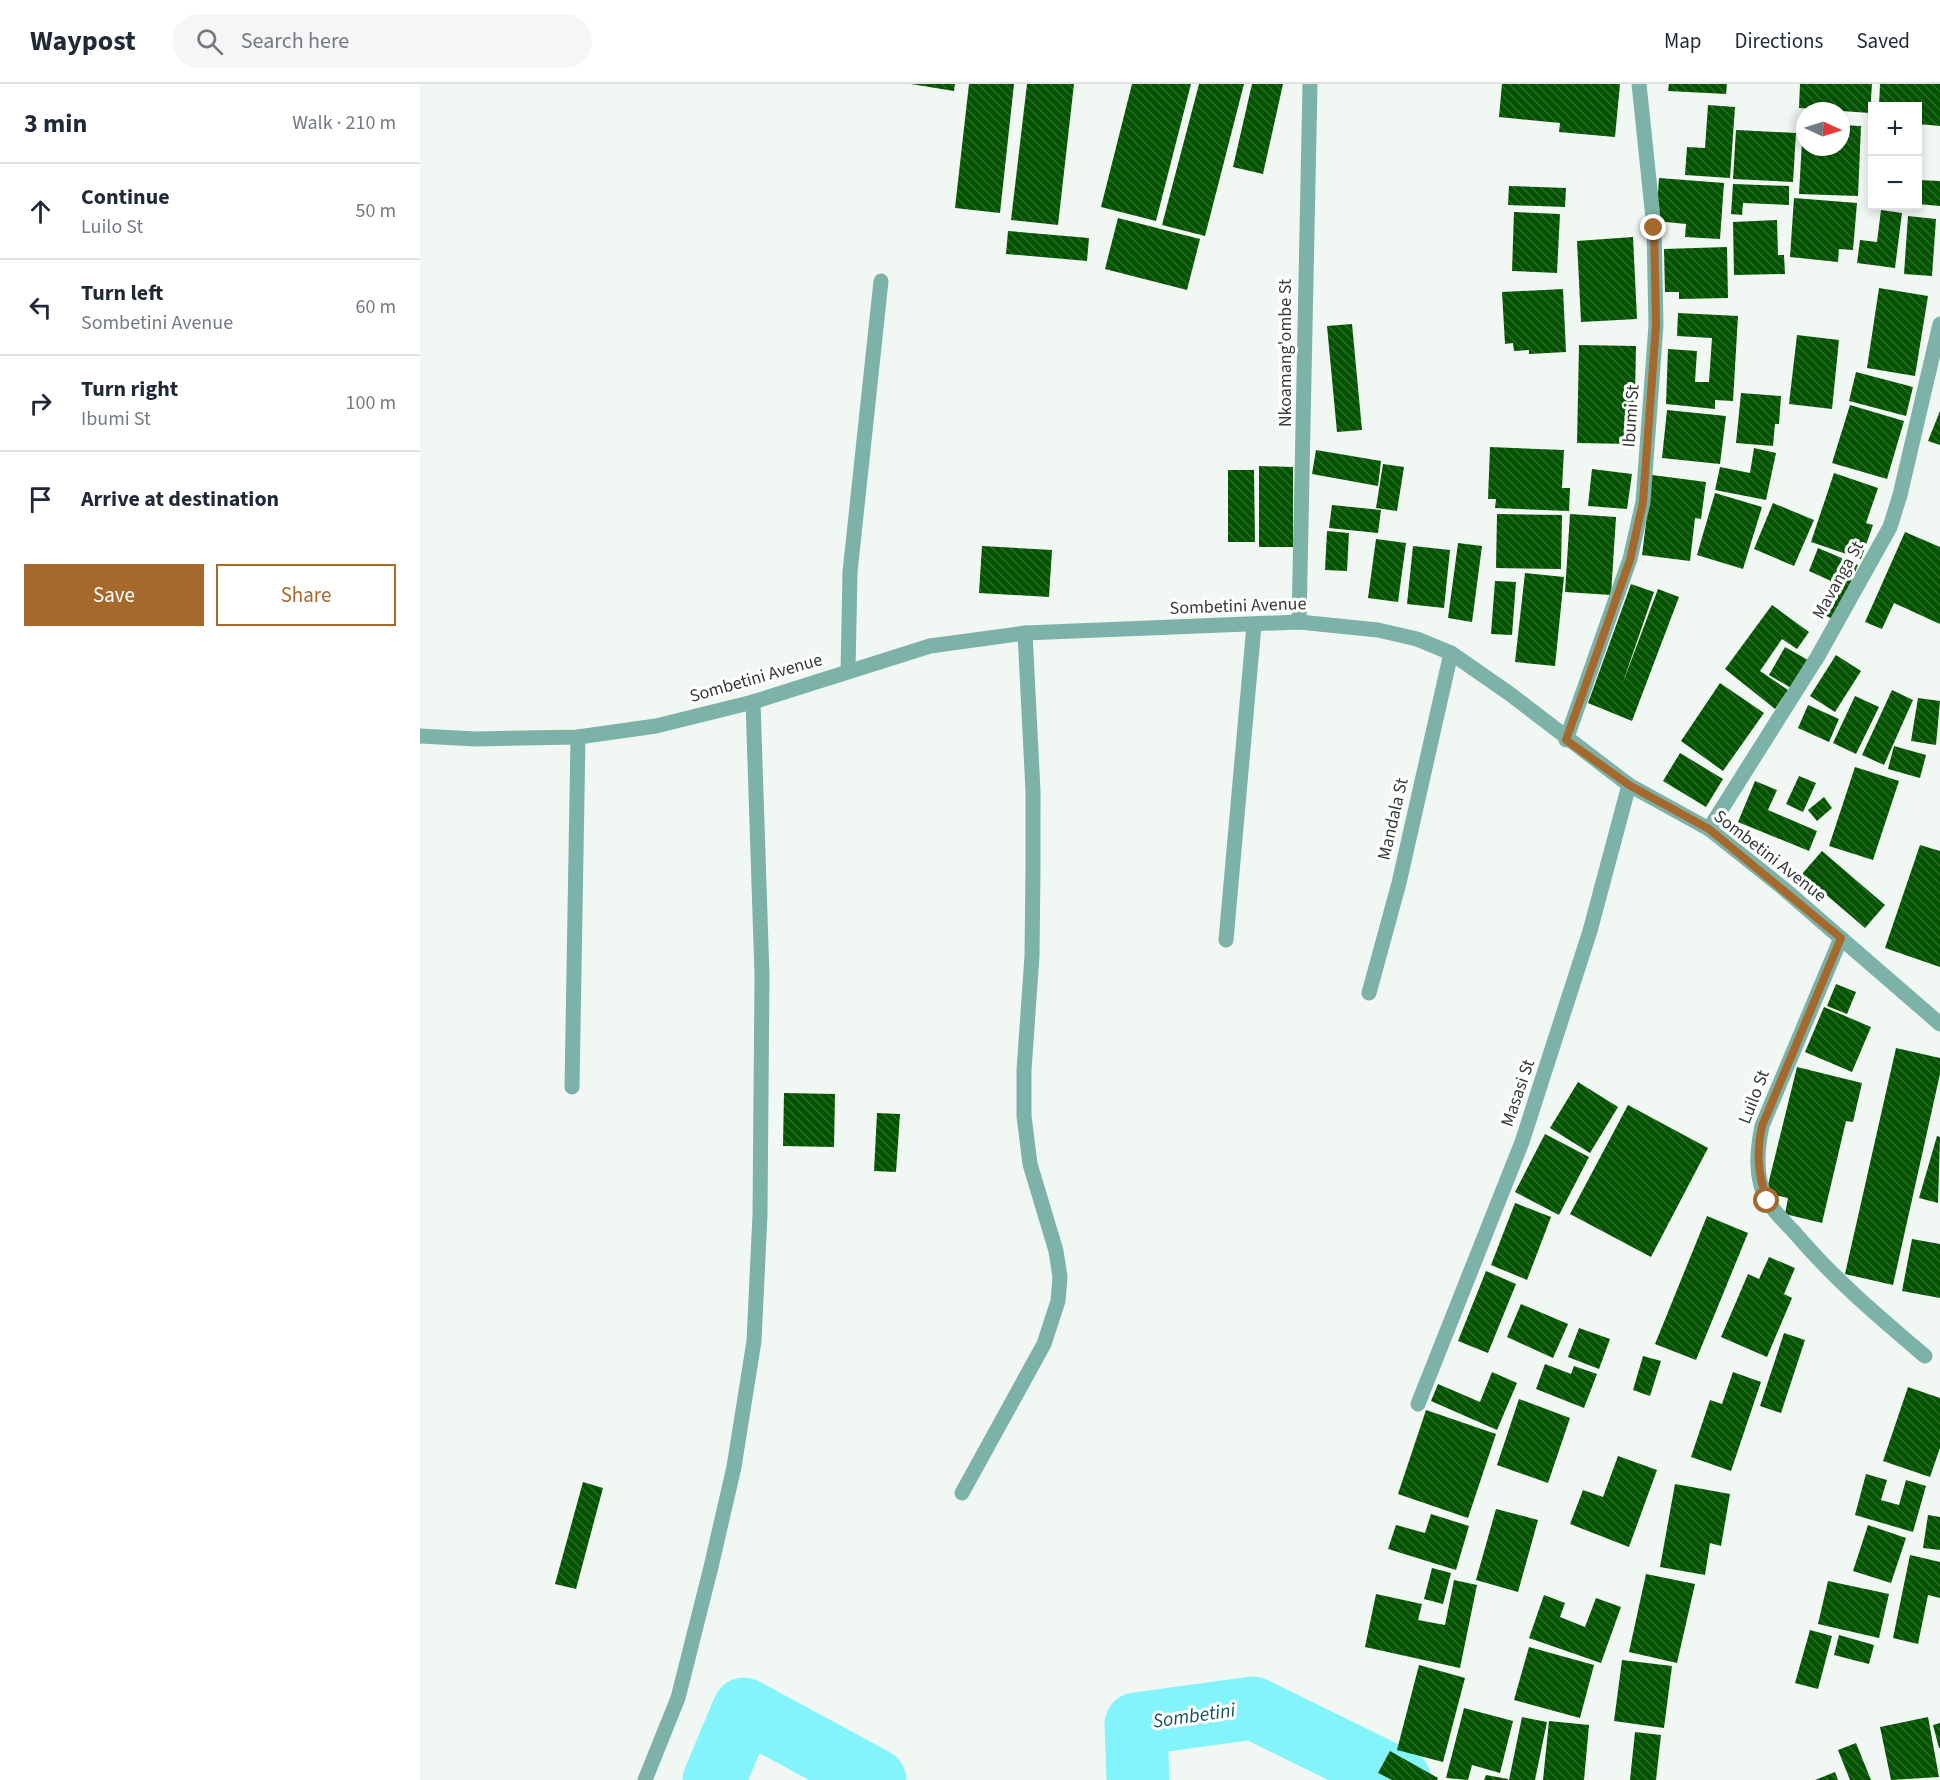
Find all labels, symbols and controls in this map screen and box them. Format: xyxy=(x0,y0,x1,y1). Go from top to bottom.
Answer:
search box xyxy=(172,14,592,68)
text: Waypost xyxy=(30,21,136,61)
icon: search xyxy=(193,25,226,58)
text: Search here xyxy=(241,25,349,57)
text: Map xyxy=(1664,26,1702,56)
text: Directions xyxy=(1735,26,1823,56)
text: Saved xyxy=(1856,26,1910,56)
north arrow xyxy=(1796,102,1850,156)
map controls xyxy=(1868,102,1922,210)
button: + xyxy=(1868,102,1922,156)
text: 3 min xyxy=(24,105,87,142)
text: Walk · 210 m xyxy=(292,109,396,137)
button: − xyxy=(1868,156,1922,210)
text: Continue xyxy=(81,181,170,213)
icon: ahead xyxy=(24,195,57,228)
text: 50 m xyxy=(356,197,396,225)
text: Luilo St xyxy=(81,213,143,241)
route end xyxy=(1640,214,1666,240)
text: Turn left xyxy=(81,277,163,309)
street label: Nkoamang'ombe St xyxy=(1273,279,1298,427)
icon: left xyxy=(24,291,57,324)
text: 60 m xyxy=(356,293,396,321)
text: Sombetini Avenue xyxy=(81,309,233,337)
text: Turn right xyxy=(81,373,178,405)
street label: Ibumi St xyxy=(1616,384,1646,448)
icon: right xyxy=(24,387,57,420)
text: 100 m xyxy=(346,389,396,417)
text: Ibumi St xyxy=(81,405,151,433)
icon: arrive xyxy=(24,483,57,516)
text: Arrive at destination xyxy=(81,483,279,515)
street label: Mavanga St xyxy=(1806,536,1870,624)
button: Save xyxy=(24,564,204,626)
button: Share xyxy=(216,564,396,626)
street label: Sombetini Avenue xyxy=(1169,591,1307,621)
street label: Sombetini Avenue xyxy=(687,647,825,709)
street label: Mandala St xyxy=(1371,775,1415,863)
street label: Sombetini Avenue xyxy=(1708,804,1832,908)
street label: Masasi St xyxy=(1495,1056,1541,1130)
street label: Luilo St xyxy=(1732,1066,1776,1128)
route start xyxy=(1753,1187,1779,1213)
water label: Sombetini xyxy=(1151,1696,1237,1736)

